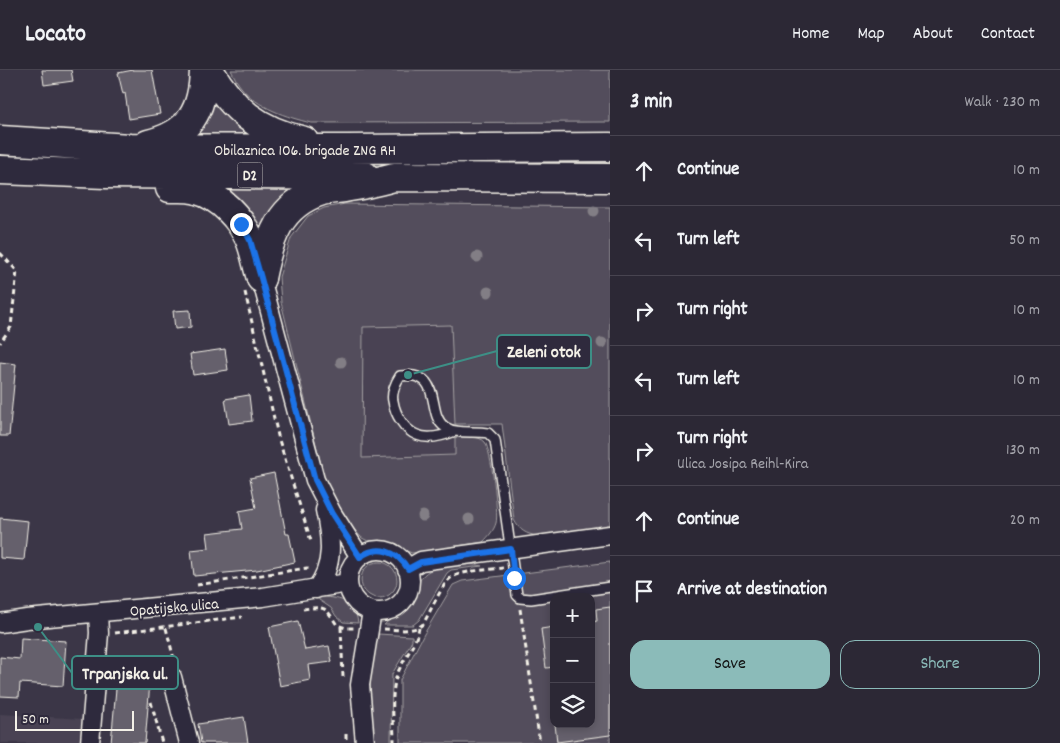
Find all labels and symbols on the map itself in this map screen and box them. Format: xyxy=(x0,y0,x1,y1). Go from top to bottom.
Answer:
street label: Obilaznica 106. brigade ZNG RH xyxy=(214,140,396,163)
road number: D2 xyxy=(238,162,262,188)
route end xyxy=(230,213,253,236)
callout: Zeleni otok xyxy=(497,335,591,368)
text: Zeleni otok xyxy=(507,341,582,366)
route start xyxy=(503,567,526,590)
street label: Opatijska ulica xyxy=(129,593,220,624)
callout: Trpanjska ul. xyxy=(72,656,178,689)
text: Trpanjska ul. xyxy=(82,663,168,688)
scale bar xyxy=(15,708,134,731)

